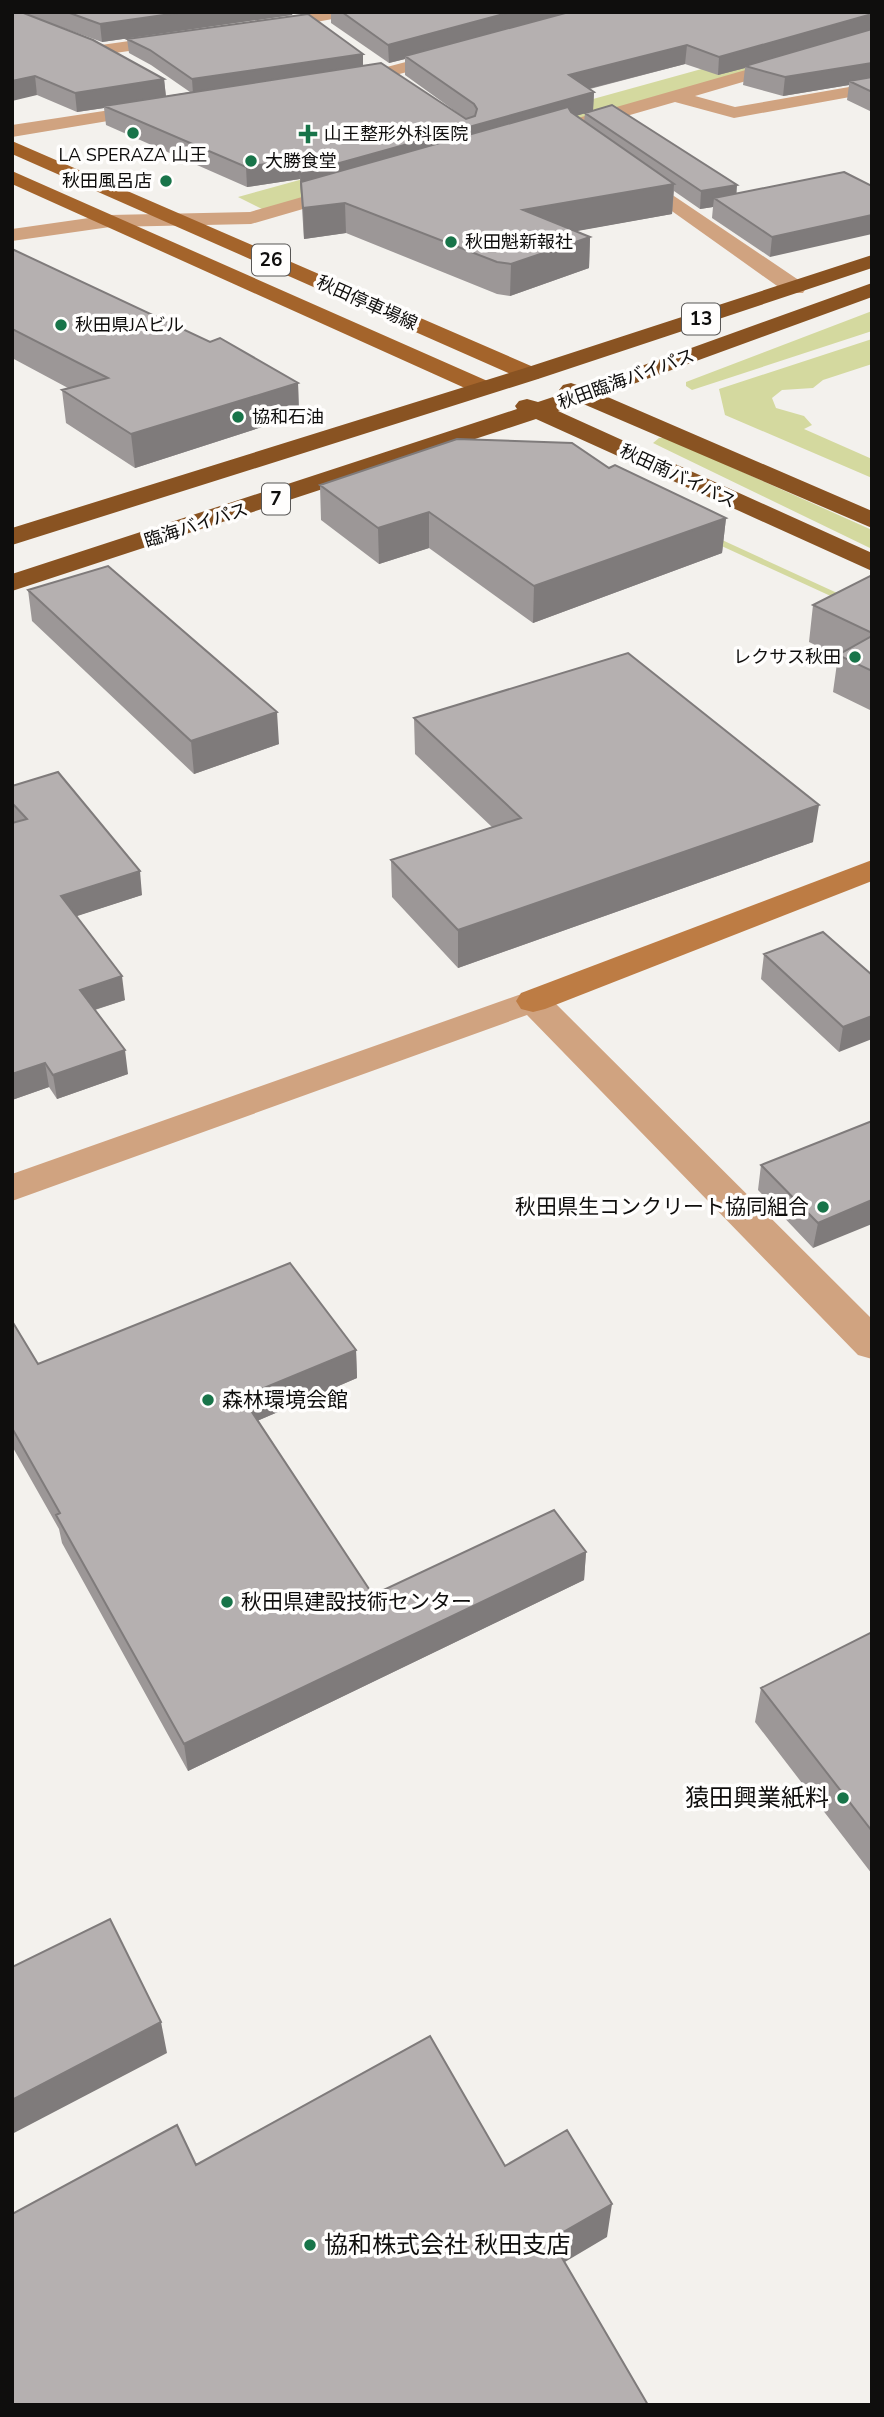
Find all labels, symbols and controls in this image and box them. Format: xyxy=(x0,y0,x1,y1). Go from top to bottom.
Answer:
place label: 山王整形外科医院 xyxy=(324,122,468,146)
marker: 山王整形外科医院 xyxy=(298,124,318,144)
marker: LA SPERAZA 山王 xyxy=(125,125,141,141)
place label: LA SPERAZA 山王 xyxy=(58,143,208,167)
place label: 大勝食堂 xyxy=(265,149,337,173)
marker: 大勝食堂 xyxy=(243,153,259,169)
place label: 秋田風呂店 xyxy=(62,169,152,193)
marker: 秋田風呂店 xyxy=(158,173,174,189)
place label: 秋田魁新報社 xyxy=(465,230,573,254)
marker: 秋田魁新報社 xyxy=(443,234,459,250)
road number: 26 xyxy=(252,244,290,276)
street label: 秋田停車場線 xyxy=(313,270,421,336)
road number: 13 xyxy=(682,304,720,334)
place label: 秋田県JAビル xyxy=(75,313,184,337)
marker: 秋田県JAビル xyxy=(53,317,69,333)
street label: 秋田臨海バイパス xyxy=(554,343,698,415)
place label: 協和石油 xyxy=(252,405,324,429)
marker: 協和石油 xyxy=(230,409,246,425)
street label: 秋田南バイパス xyxy=(616,439,740,513)
road number: 7 xyxy=(262,484,290,514)
street label: 臨海バイパス xyxy=(141,497,251,553)
place label: レクサス秋田 xyxy=(733,645,841,669)
marker: レクサス秋田 xyxy=(847,649,863,665)
place label: 秋田県生コンクリート協同組合 xyxy=(515,1193,809,1221)
marker: 秋田県生コンクリート協同組合 xyxy=(815,1199,831,1215)
place label: 森林環境会館 xyxy=(222,1386,348,1414)
marker: 森林環境会館 xyxy=(200,1392,216,1408)
place label: 秋田県建設技術センター xyxy=(241,1588,472,1616)
marker: 秋田県建設技術センター xyxy=(219,1594,235,1610)
place label: 猿田興業紙料 xyxy=(685,1782,829,1814)
marker: 猿田興業紙料 xyxy=(835,1790,851,1806)
place label: 協和株式会社 秋田支店 xyxy=(324,2229,570,2261)
marker: 協和株式会社 秋田支店 xyxy=(302,2237,318,2253)

